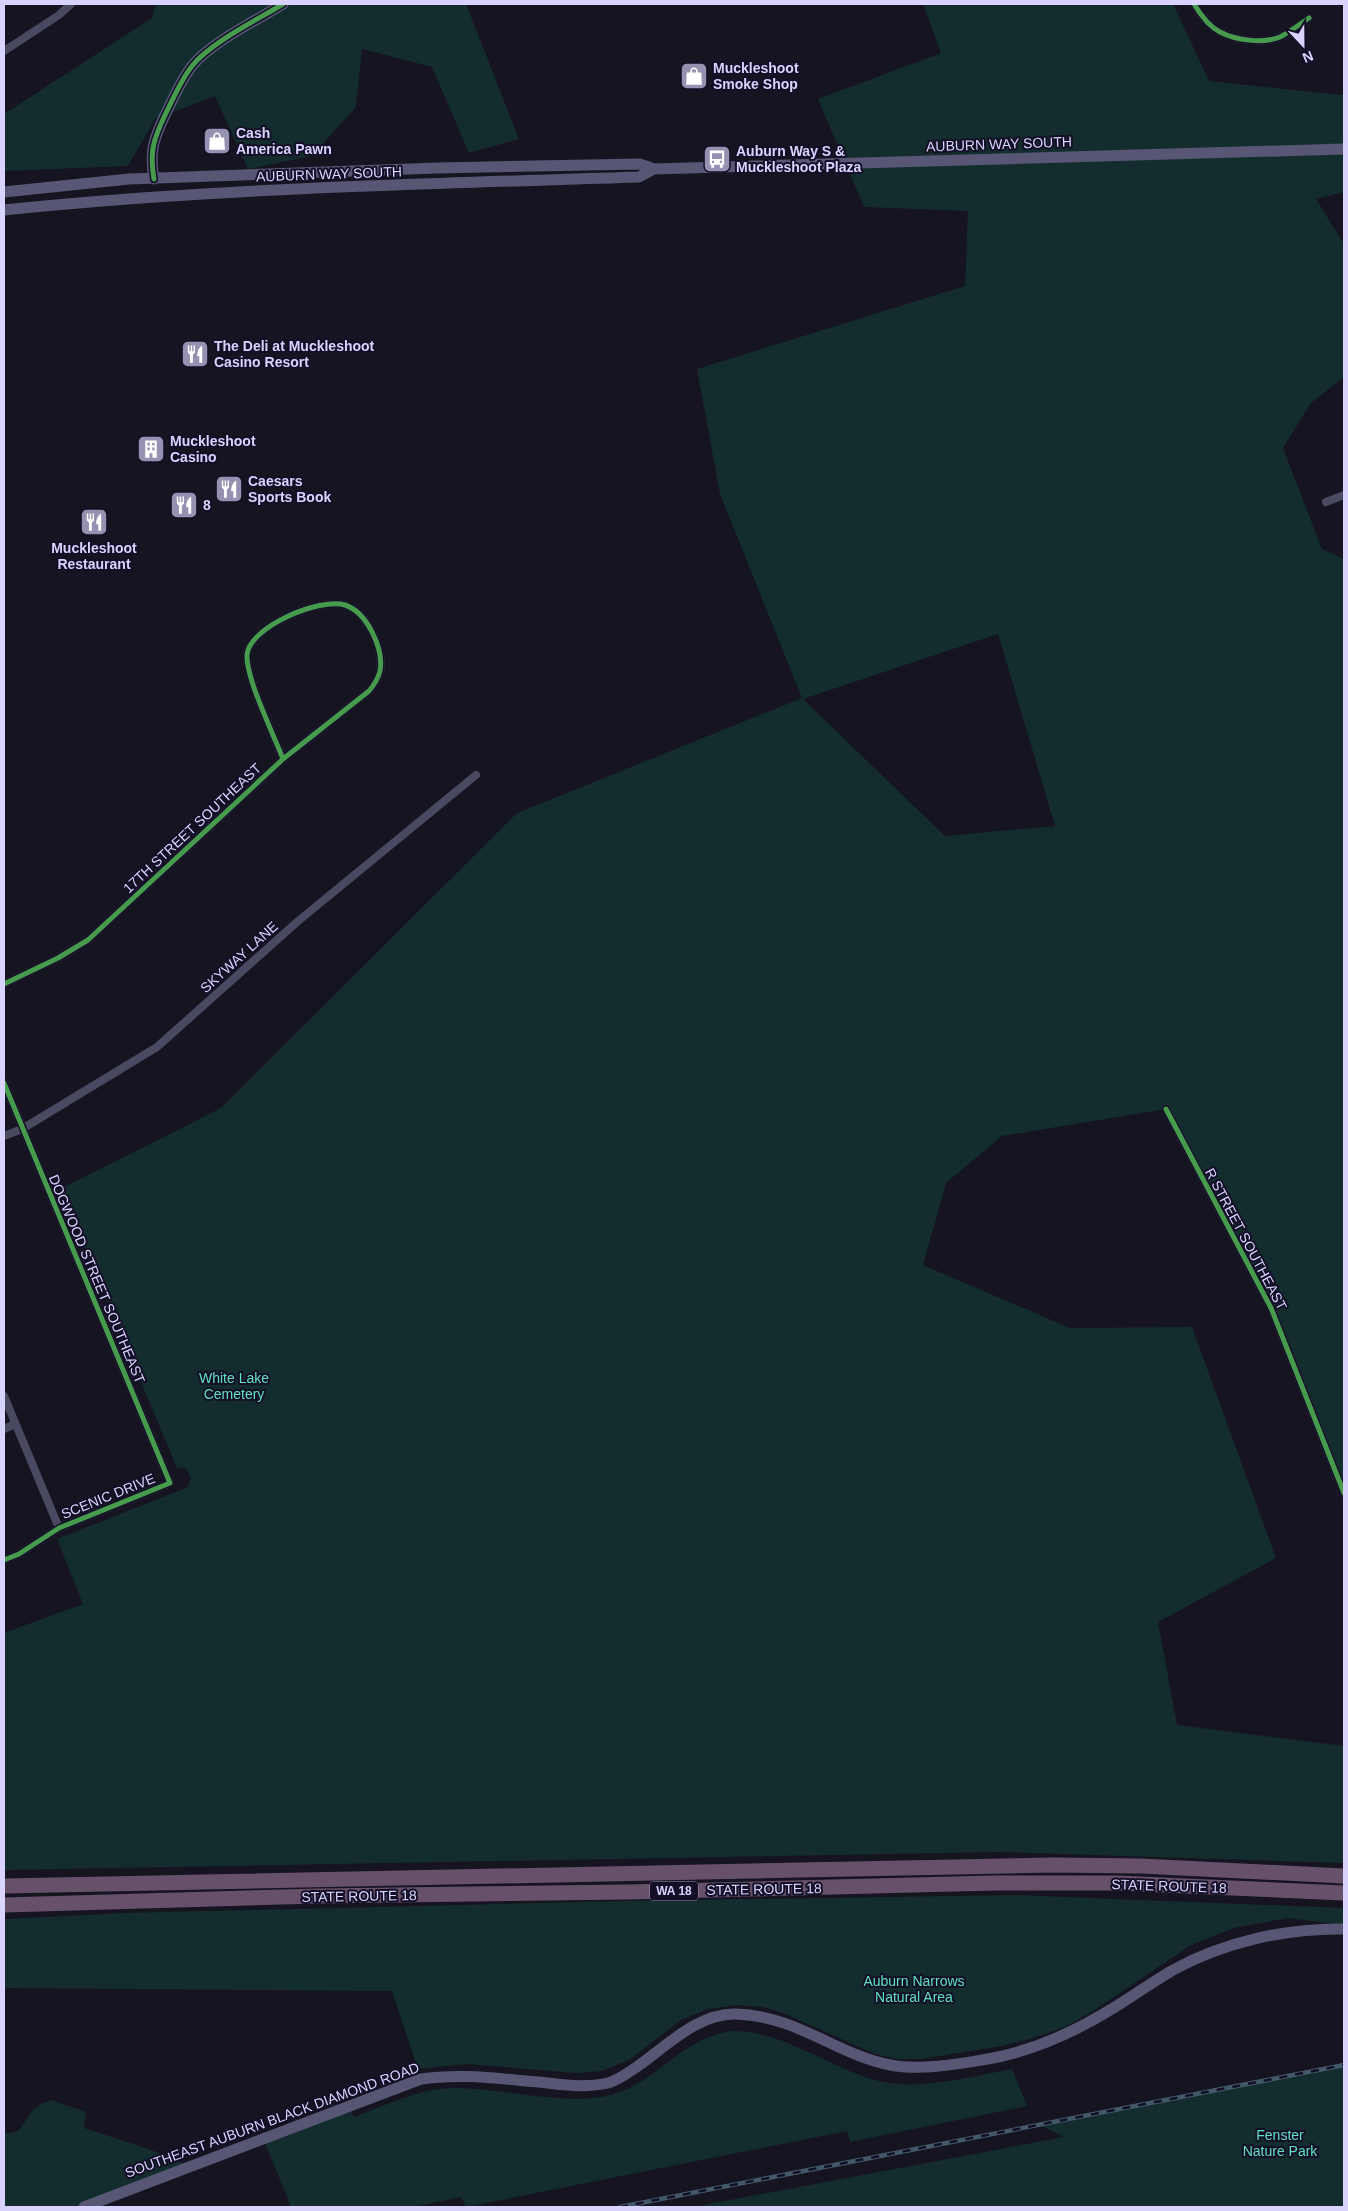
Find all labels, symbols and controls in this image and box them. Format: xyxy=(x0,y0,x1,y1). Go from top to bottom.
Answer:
north arrow xyxy=(1278,20,1328,70)
text: N xyxy=(1300,48,1316,66)
place label: Muckleshoot Smoke Shop xyxy=(713,60,799,92)
shop icon: Muckleshoot Smoke Shop xyxy=(679,61,709,91)
place label: Cash America Pawn xyxy=(236,125,332,157)
shop icon: Cash America Pawn xyxy=(202,126,232,156)
street label: AUBURN WAY SOUTH xyxy=(926,133,1072,155)
place label: Auburn Way S & Muckleshoot Plaza xyxy=(736,143,861,175)
bus stop icon: Auburn Way S & Muckleshoot Plaza xyxy=(702,144,732,174)
street label: AUBURN WAY SOUTH xyxy=(256,163,402,185)
place label: The Deli at Muckleshoot Casino Resort xyxy=(214,338,375,370)
restaurant icon: The Deli at Muckleshoot Casino Resort xyxy=(180,339,210,369)
place label: Muckleshoot Casino xyxy=(170,433,256,465)
building icon: Muckleshoot Casino xyxy=(136,434,166,464)
place label: Caesars Sports Book xyxy=(248,473,331,505)
restaurant icon: Caesars Sports Book xyxy=(214,474,244,504)
restaurant icon: 8 xyxy=(169,490,199,520)
place label: 8 xyxy=(203,497,211,513)
restaurant icon: Muckleshoot Restaurant xyxy=(79,507,109,537)
place label: Muckleshoot Restaurant xyxy=(51,540,137,572)
street label: 17TH STREET SOUTHEAST xyxy=(120,760,265,896)
street label: SKYWAY LANE xyxy=(197,918,281,996)
street label: R STREET SOUTHEAST xyxy=(1202,1165,1290,1313)
street label: DOGWOOD STREET SOUTHEAST xyxy=(46,1172,149,1386)
park label: White Lake Cemetery xyxy=(199,1370,269,1402)
street label: SCENIC DRIVE xyxy=(59,1470,157,1522)
street label: STATE ROUTE 18 xyxy=(1111,1876,1227,1896)
street label: STATE ROUTE 18 xyxy=(706,1880,822,1898)
road number: WA 18 xyxy=(650,1882,698,1900)
street label: STATE ROUTE 18 xyxy=(301,1887,417,1905)
park label: Auburn Narrows Natural Area xyxy=(863,1973,965,2005)
street label: SOUTHEAST AUBURN BLACK DIAMOND ROAD xyxy=(123,2059,421,2181)
park label: Fenster Nature Park xyxy=(1243,2127,1318,2159)

